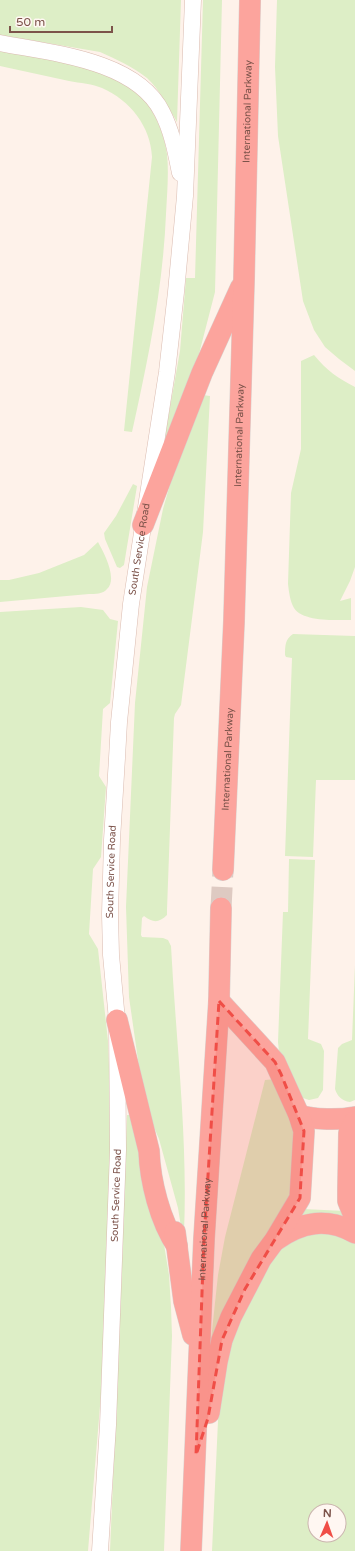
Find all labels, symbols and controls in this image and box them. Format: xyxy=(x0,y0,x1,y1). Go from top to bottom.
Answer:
scale bar xyxy=(10,8,112,34)
text: 50 m xyxy=(16,15,45,29)
street label: International Parkway xyxy=(240,59,255,163)
street label: International Parkway xyxy=(232,383,247,487)
street label: South Service Road xyxy=(126,502,153,596)
street label: International Parkway xyxy=(220,707,236,811)
street label: South Service Road xyxy=(104,825,119,918)
street label: South Service Road xyxy=(109,1149,124,1242)
street label: International Parkway xyxy=(196,1177,214,1281)
north arrow xyxy=(307,1503,347,1543)
text: N xyxy=(323,1507,332,1520)

